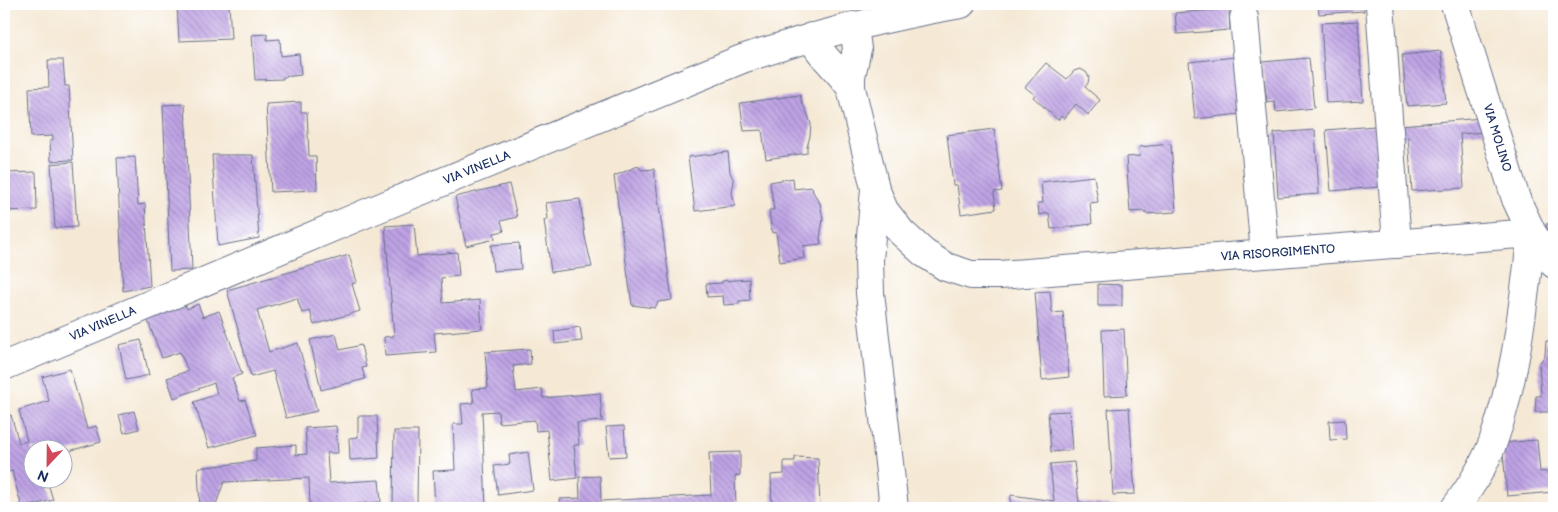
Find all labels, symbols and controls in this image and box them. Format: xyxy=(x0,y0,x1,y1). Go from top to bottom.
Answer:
street label: VIA MOLINO xyxy=(1480,102,1514,174)
street label: VIA VINELLA xyxy=(441,148,513,188)
street label: VIA RISORGIMENTO xyxy=(1220,242,1336,264)
street label: VIA VINELLA xyxy=(68,303,139,345)
north arrow xyxy=(22,440,72,490)
text: N xyxy=(35,466,51,485)

